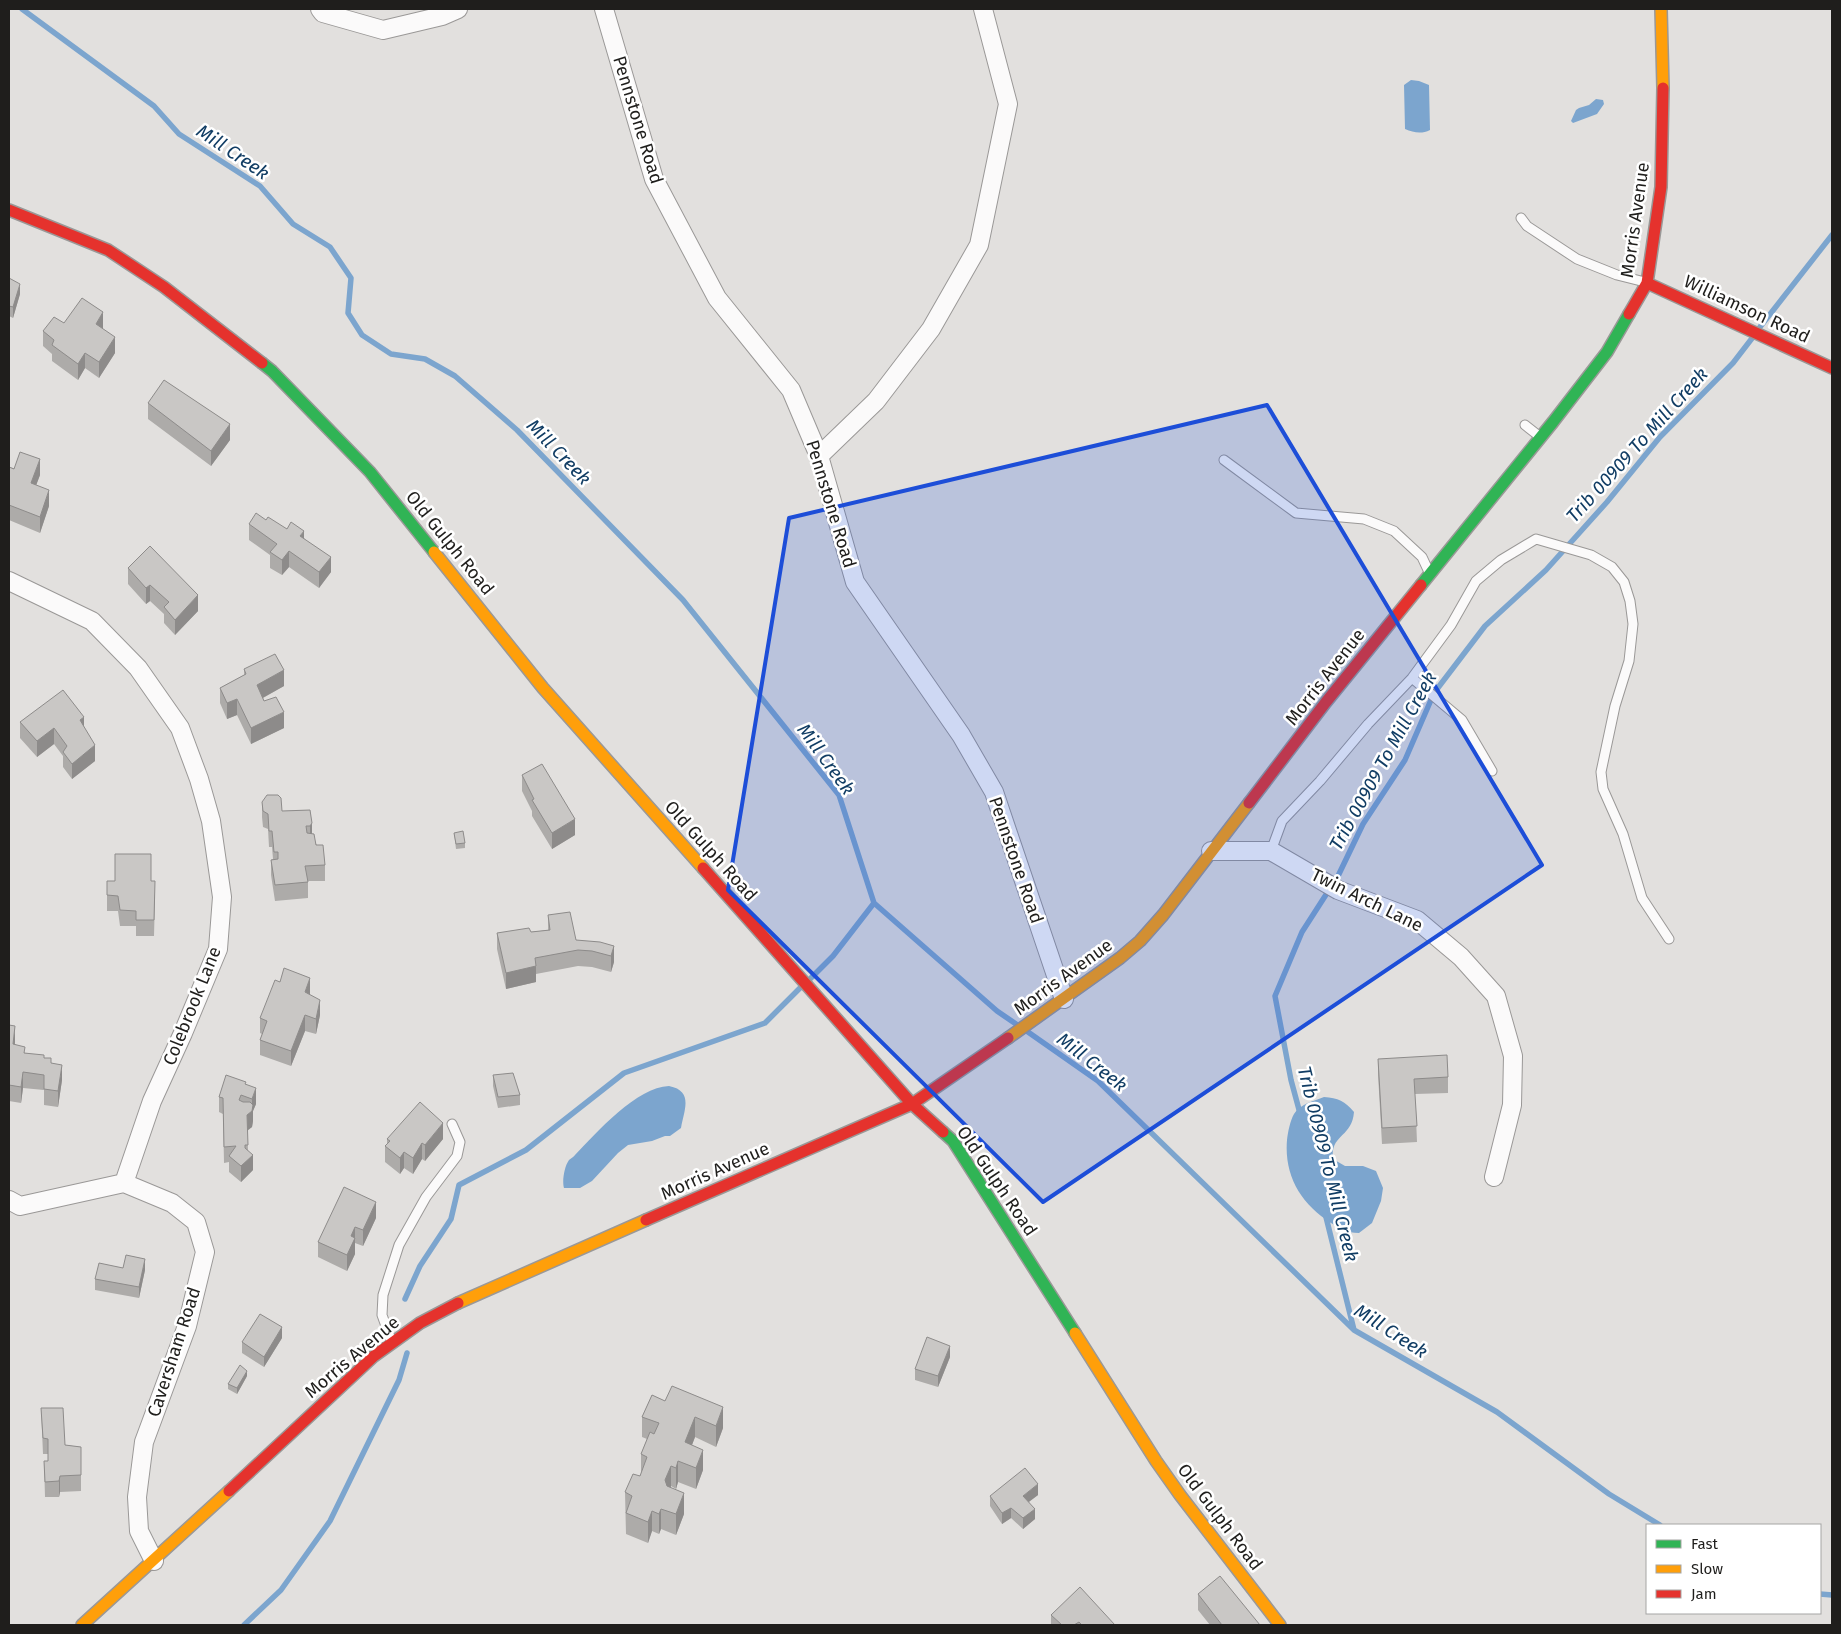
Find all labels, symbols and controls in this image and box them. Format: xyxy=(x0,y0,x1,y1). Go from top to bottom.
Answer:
street label: Pennstone Road xyxy=(608,53,668,187)
water label: Mill Creek xyxy=(192,119,274,185)
street label: Morris Avenue xyxy=(1616,161,1654,279)
street label: Williamson Road xyxy=(1680,270,1814,348)
water label: Trib 00909 To Mill Creek xyxy=(1561,363,1713,527)
water label: Mill Creek xyxy=(522,414,596,490)
street label: Pennstone Road xyxy=(801,437,861,571)
street label: Old Gulph Road xyxy=(401,486,499,600)
street label: Morris Avenue xyxy=(1280,624,1370,730)
water label: Trib 00909 To Mill Creek xyxy=(1324,668,1442,854)
water label: Mill Creek xyxy=(792,719,860,799)
street label: Pennstone Road xyxy=(984,794,1048,926)
street label: Old Gulph Road xyxy=(660,796,762,906)
street label: Twin Arch Lane xyxy=(1308,863,1426,937)
street label: Morris Avenue xyxy=(1009,934,1117,1020)
street label: Colebrook Lane xyxy=(158,943,226,1069)
water label: Mill Creek xyxy=(1052,1027,1132,1097)
water label: Trib 00909 To Mill Creek xyxy=(1293,1064,1363,1264)
street label: Old Gulph Road xyxy=(952,1122,1042,1240)
street label: Morris Avenue xyxy=(657,1137,773,1205)
street label: Caversham Road xyxy=(143,1284,205,1420)
water label: Mill Creek xyxy=(1350,1299,1432,1363)
street label: Morris Avenue xyxy=(300,1311,404,1403)
street label: Old Gulph Road xyxy=(1173,1459,1267,1575)
legend xyxy=(1646,1524,1821,1614)
text: Fast xyxy=(1691,1535,1718,1553)
text: Slow xyxy=(1691,1560,1723,1578)
text: Jam xyxy=(1691,1585,1717,1603)

